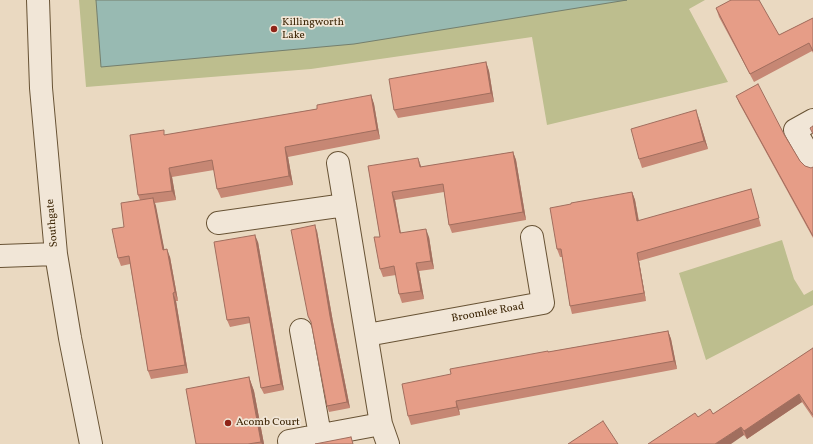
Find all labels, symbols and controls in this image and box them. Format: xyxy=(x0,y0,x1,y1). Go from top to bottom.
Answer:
place label: Killingworth Lake xyxy=(282,16,344,42)
marker: Killingworth Lake xyxy=(269,24,279,34)
street label: Southgate xyxy=(44,198,62,248)
street label: Broomlee Road xyxy=(451,300,525,326)
place label: Acomb Court xyxy=(236,416,300,430)
marker: Acomb Court xyxy=(223,418,233,428)

